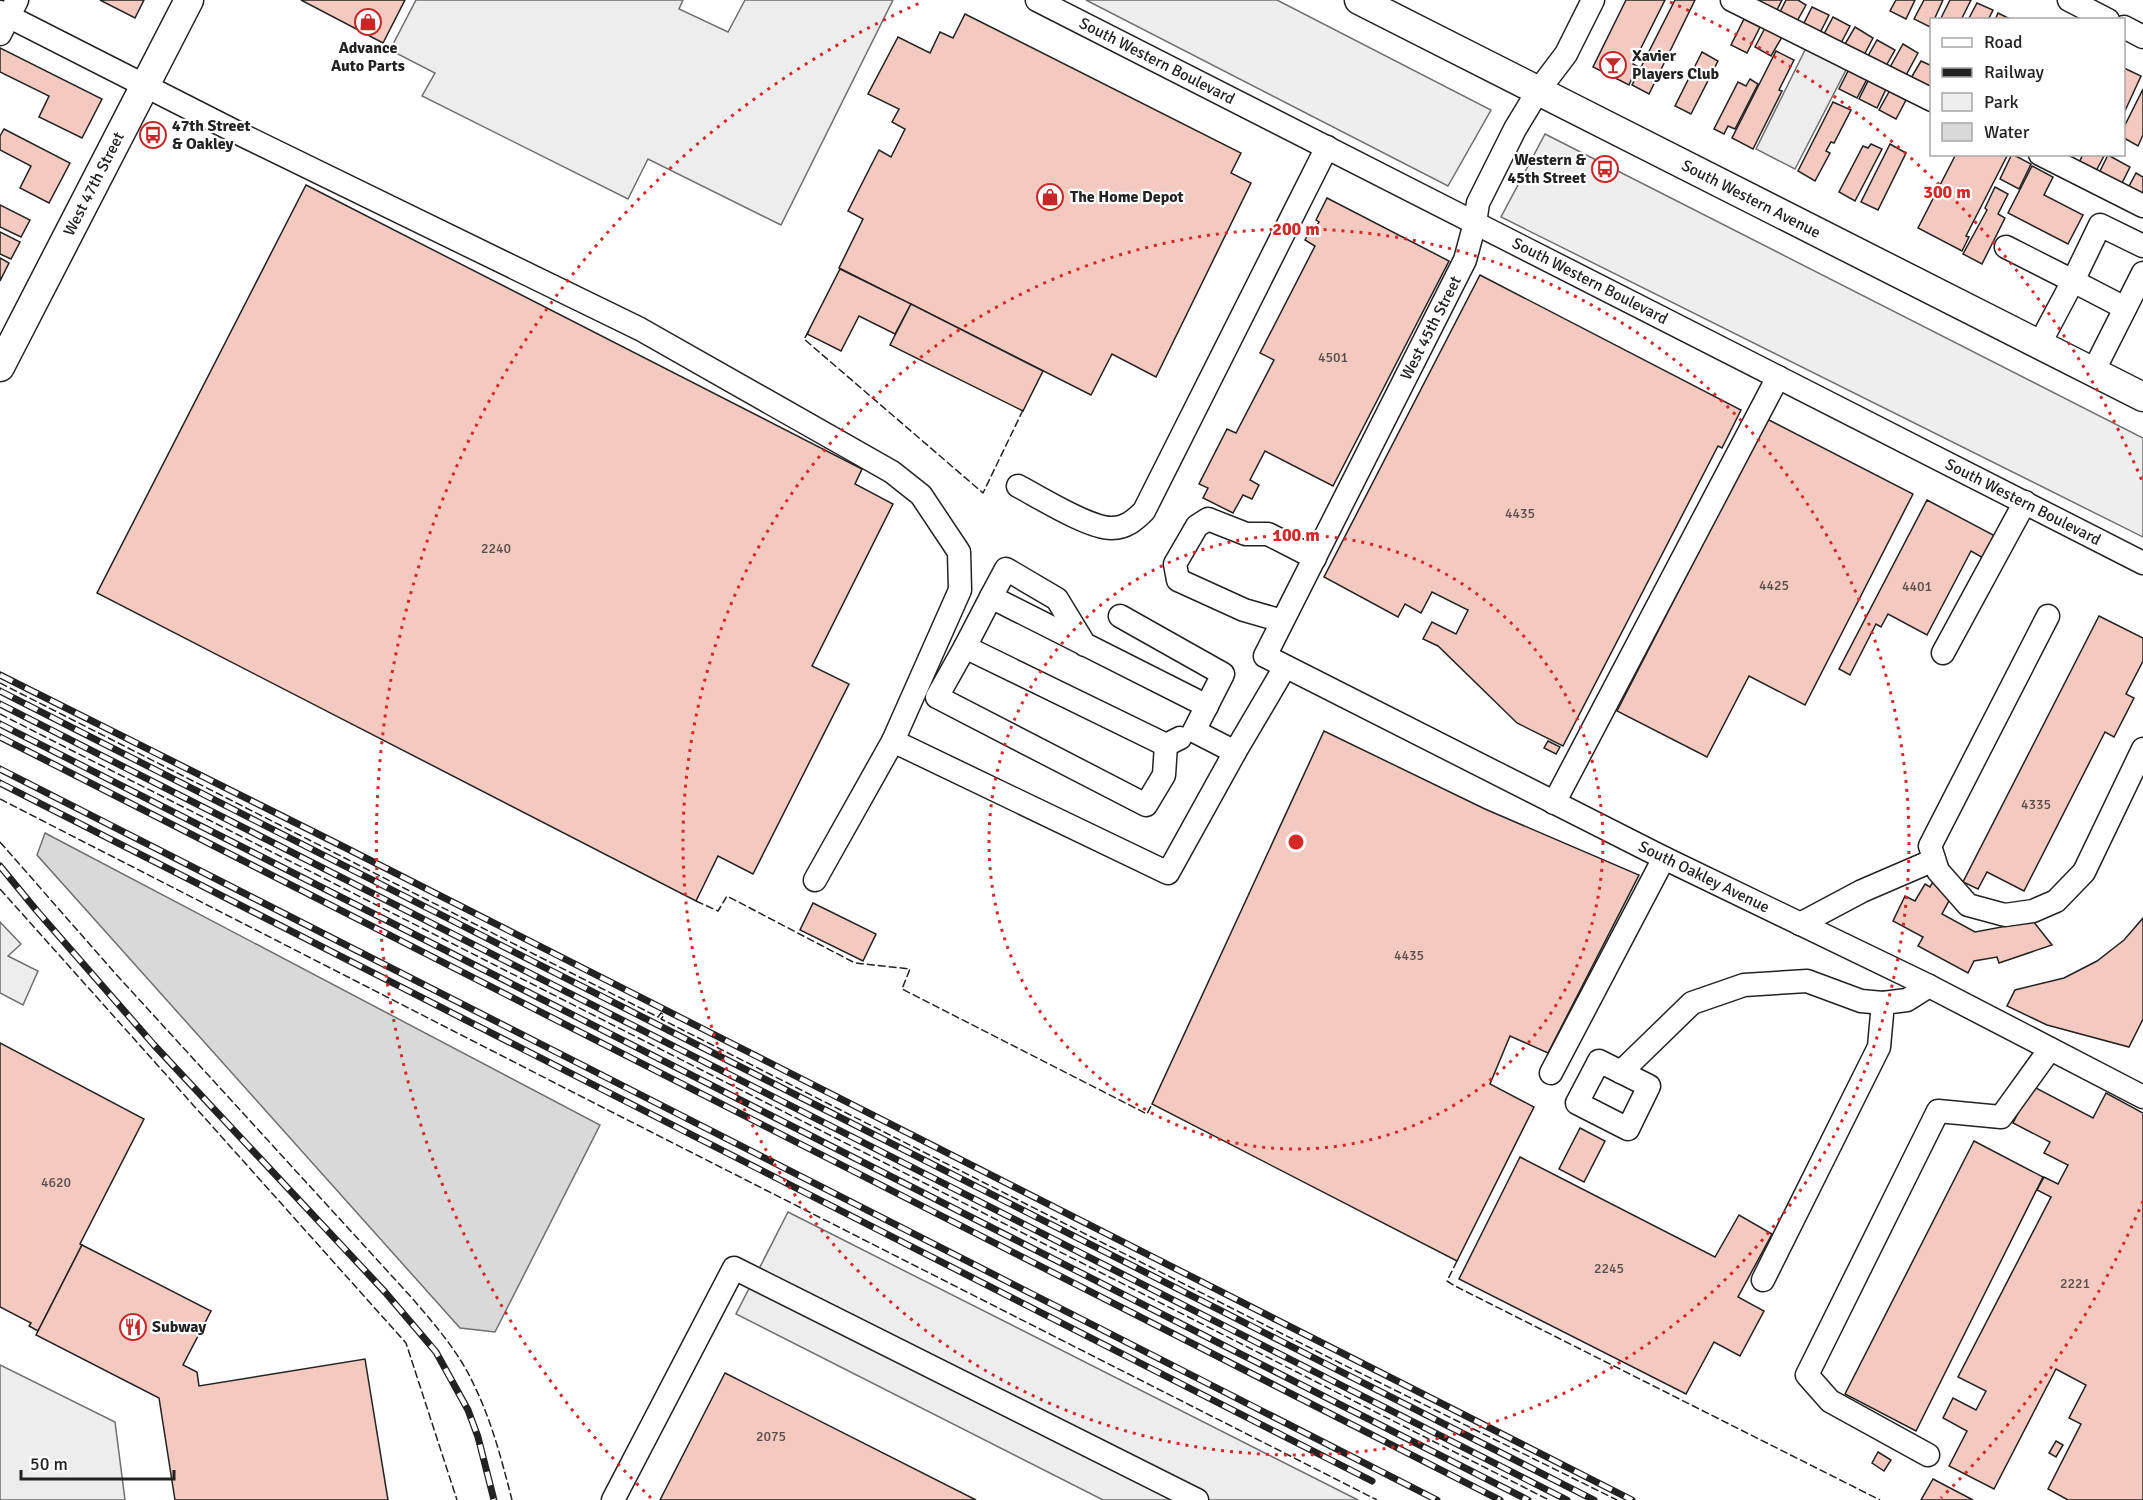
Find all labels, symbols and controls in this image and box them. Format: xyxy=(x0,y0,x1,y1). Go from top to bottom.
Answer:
shop icon: Advance Auto Parts xyxy=(353,7,383,37)
street label: South Western Boulevard xyxy=(1076,13,1238,109)
legend xyxy=(1930,18,2125,156)
text: Road xyxy=(1984,31,2023,53)
place label: Advance Auto Parts xyxy=(331,38,405,76)
place label: Xavier Players Club xyxy=(1632,46,1719,84)
bar icon: Xavier Players Club xyxy=(1598,50,1628,80)
text: Railway xyxy=(1984,61,2045,83)
text: Park xyxy=(1984,91,2019,113)
place label: 47th Street & Oakley xyxy=(172,116,250,154)
bus stop icon: 47th Street & Oakley xyxy=(138,120,168,150)
text: Water xyxy=(1984,121,2030,143)
street label: West 47th Street xyxy=(59,128,129,239)
place label: Western & 45th Street xyxy=(1508,150,1586,188)
bus stop icon: Western & 45th Street xyxy=(1590,154,1620,184)
street label: South Western Avenue xyxy=(1678,155,1824,243)
text: 300 m xyxy=(1923,181,1971,203)
shop icon: The Home Depot xyxy=(1035,182,1065,212)
place label: The Home Depot xyxy=(1070,187,1184,207)
text: 200 m xyxy=(1272,218,1320,240)
street label: South Western Boulevard xyxy=(1509,233,1671,329)
street label: West 45th Street xyxy=(1396,272,1466,383)
house number: 4501 xyxy=(1318,349,1348,366)
street label: South Western Boulevard xyxy=(1942,454,2104,550)
house number: 4435 xyxy=(1505,505,1535,522)
text: 100 m xyxy=(1272,524,1320,546)
house number: 2240 xyxy=(481,540,511,557)
house number: 4425 xyxy=(1759,577,1789,594)
house number: 4401 xyxy=(1902,578,1932,595)
house number: 4335 xyxy=(2021,796,2051,813)
centre of rings xyxy=(1286,832,1306,852)
street label: South Oakley Avenue xyxy=(1635,837,1773,917)
house number: 4435 xyxy=(1394,947,1424,964)
house number: 4620 xyxy=(41,1174,71,1191)
house number: 2245 xyxy=(1594,1260,1624,1277)
house number: 2221 xyxy=(2060,1275,2090,1292)
restaurant icon: Subway xyxy=(118,1312,148,1342)
place label: Subway xyxy=(152,1317,206,1337)
house number: 2075 xyxy=(756,1428,786,1445)
scale bar xyxy=(21,1443,174,1481)
text: 50 m xyxy=(30,1453,68,1475)

